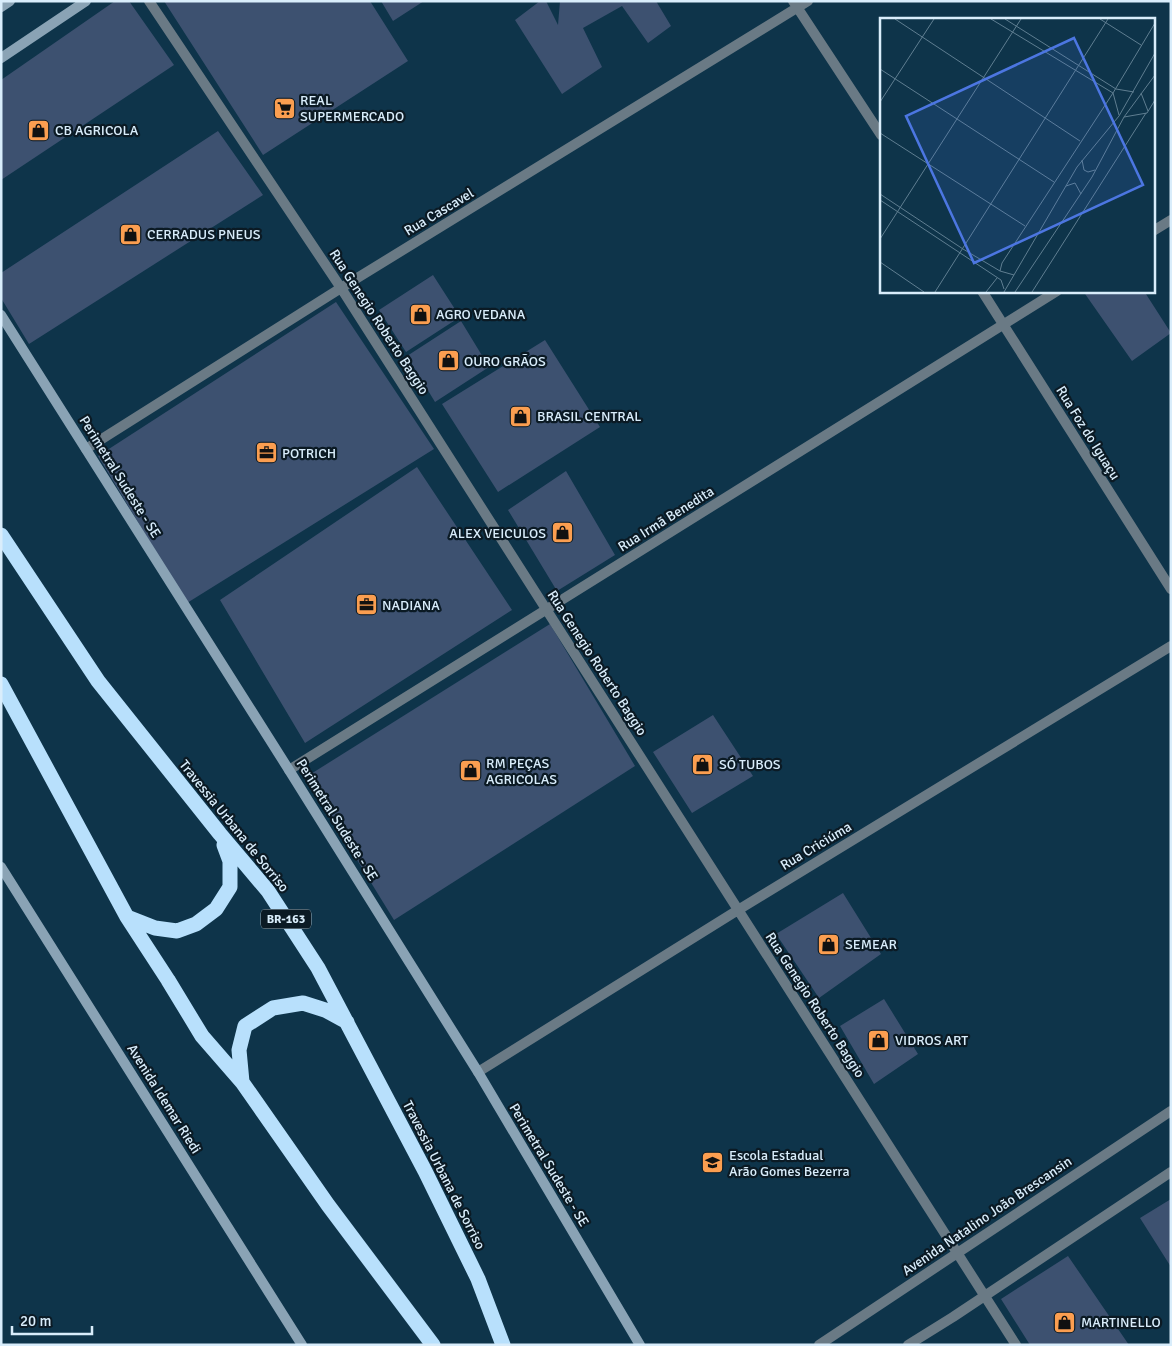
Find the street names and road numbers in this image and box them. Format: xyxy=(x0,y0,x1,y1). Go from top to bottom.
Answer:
street label: Rua Cascavel xyxy=(401,185,477,239)
street label: Rua Genegio Roberto Baggio xyxy=(326,246,432,398)
street label: Rua Foz do Iguaçu xyxy=(1052,383,1124,483)
street label: Perimetral Sudeste - SE xyxy=(76,413,165,541)
street label: Rua Irmã Benedita xyxy=(615,483,717,555)
street label: Rua Genegio Roberto Baggio xyxy=(544,587,650,739)
street label: Perimetral Sudeste - SE xyxy=(293,756,382,884)
street label: Travessia Urbana de Sorriso xyxy=(176,757,292,895)
street label: Rua Criciúma xyxy=(777,818,855,874)
road number: BR-163 xyxy=(261,910,311,929)
street label: Rua Genegio Roberto Baggio xyxy=(762,929,868,1081)
street label: Avenida Idemar Riedi xyxy=(123,1041,205,1157)
street label: Travessia Urbana de Sorriso xyxy=(399,1098,489,1252)
street label: Perimetral Sudeste - SE xyxy=(505,1100,593,1230)
street label: Avenida Natalino João Brescansin xyxy=(899,1153,1075,1279)

